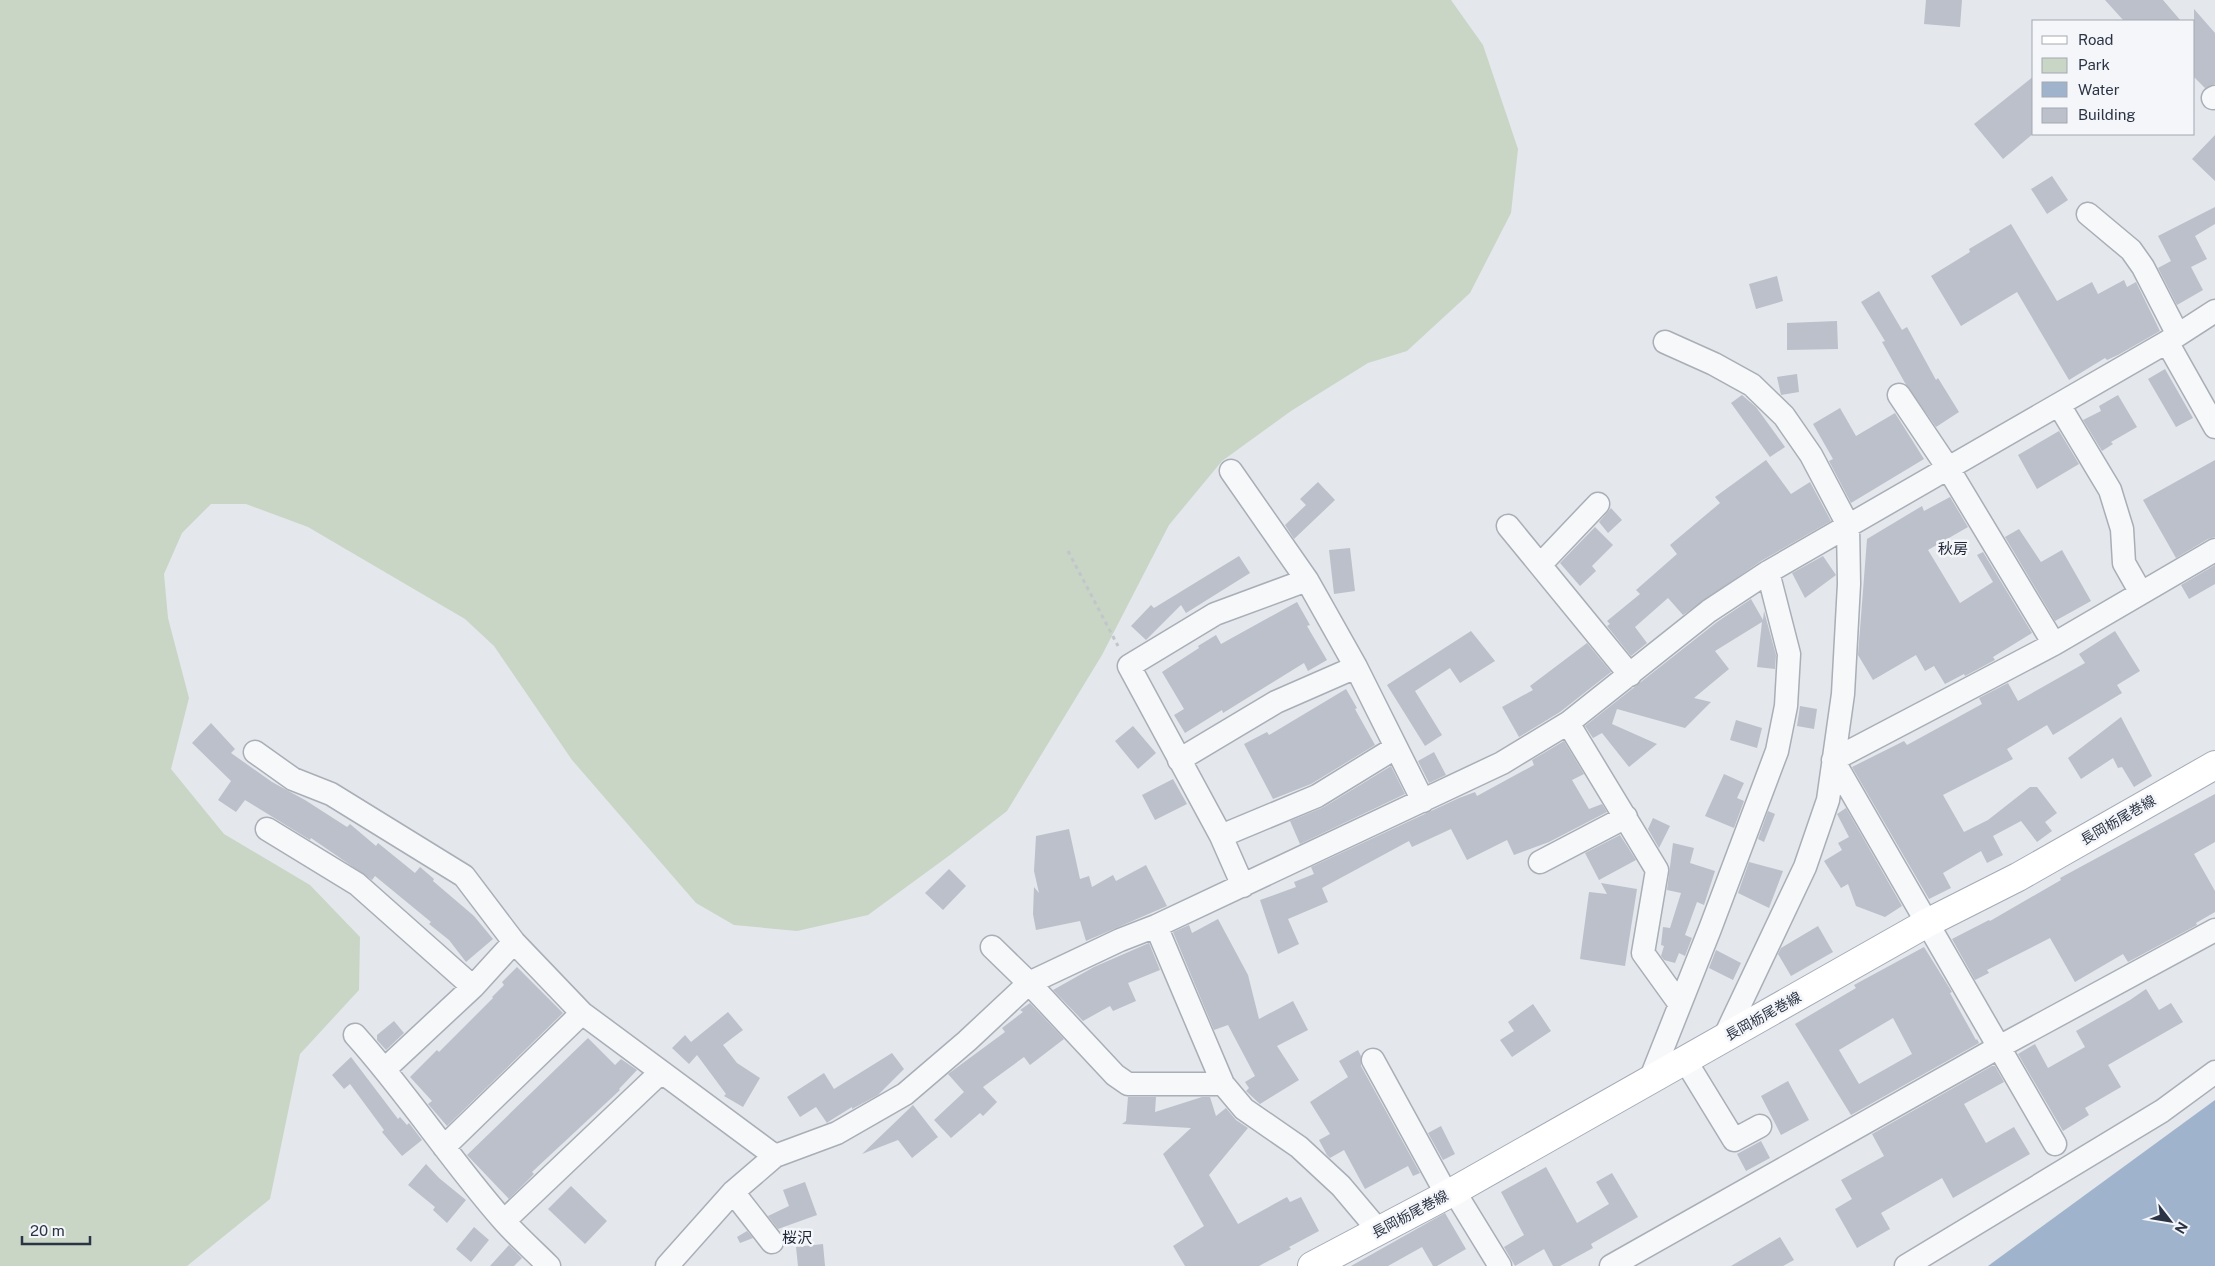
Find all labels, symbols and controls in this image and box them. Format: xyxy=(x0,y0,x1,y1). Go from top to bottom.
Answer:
legend xyxy=(2032,20,2195,135)
text: Road xyxy=(2078,31,2114,48)
text: Park xyxy=(2078,56,2110,73)
text: Water xyxy=(2078,81,2120,98)
text: Building xyxy=(2078,106,2136,123)
district label: 秋房 xyxy=(1938,540,1968,557)
street label: 長岡栃尾巻線 xyxy=(2078,792,2158,848)
street label: 長岡栃尾巻線 xyxy=(1722,989,1804,1043)
street label: 長岡栃尾巻線 xyxy=(1369,1187,1451,1241)
north arrow xyxy=(2145,1196,2195,1246)
scale bar xyxy=(22,1214,90,1246)
text: N xyxy=(2171,1219,2191,1237)
text: 20 m xyxy=(30,1222,65,1239)
district label: 桜沢 xyxy=(782,1229,812,1246)

